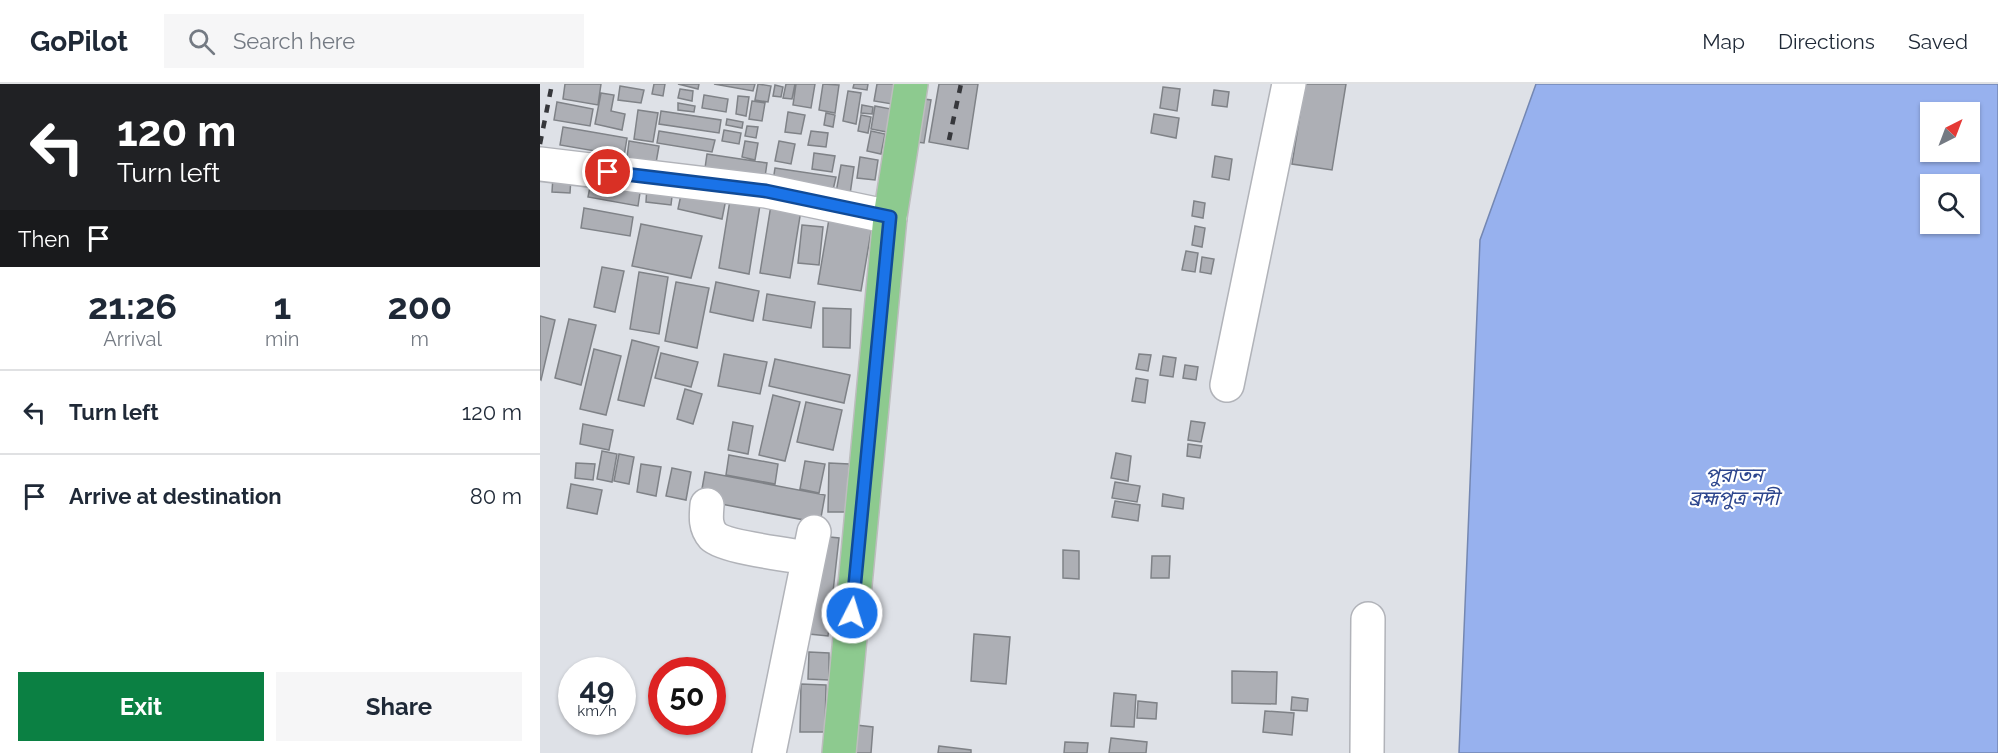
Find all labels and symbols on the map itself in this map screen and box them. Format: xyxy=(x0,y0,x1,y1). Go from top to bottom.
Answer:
north arrow xyxy=(1920,102,1980,162)
pin xyxy=(582,146,633,197)
water label: পুরাতন ব্রহ্মপুত্র নদী xyxy=(1689,463,1783,510)
position arrow xyxy=(820,581,884,645)
speed limit sign: 50 xyxy=(648,657,726,735)

